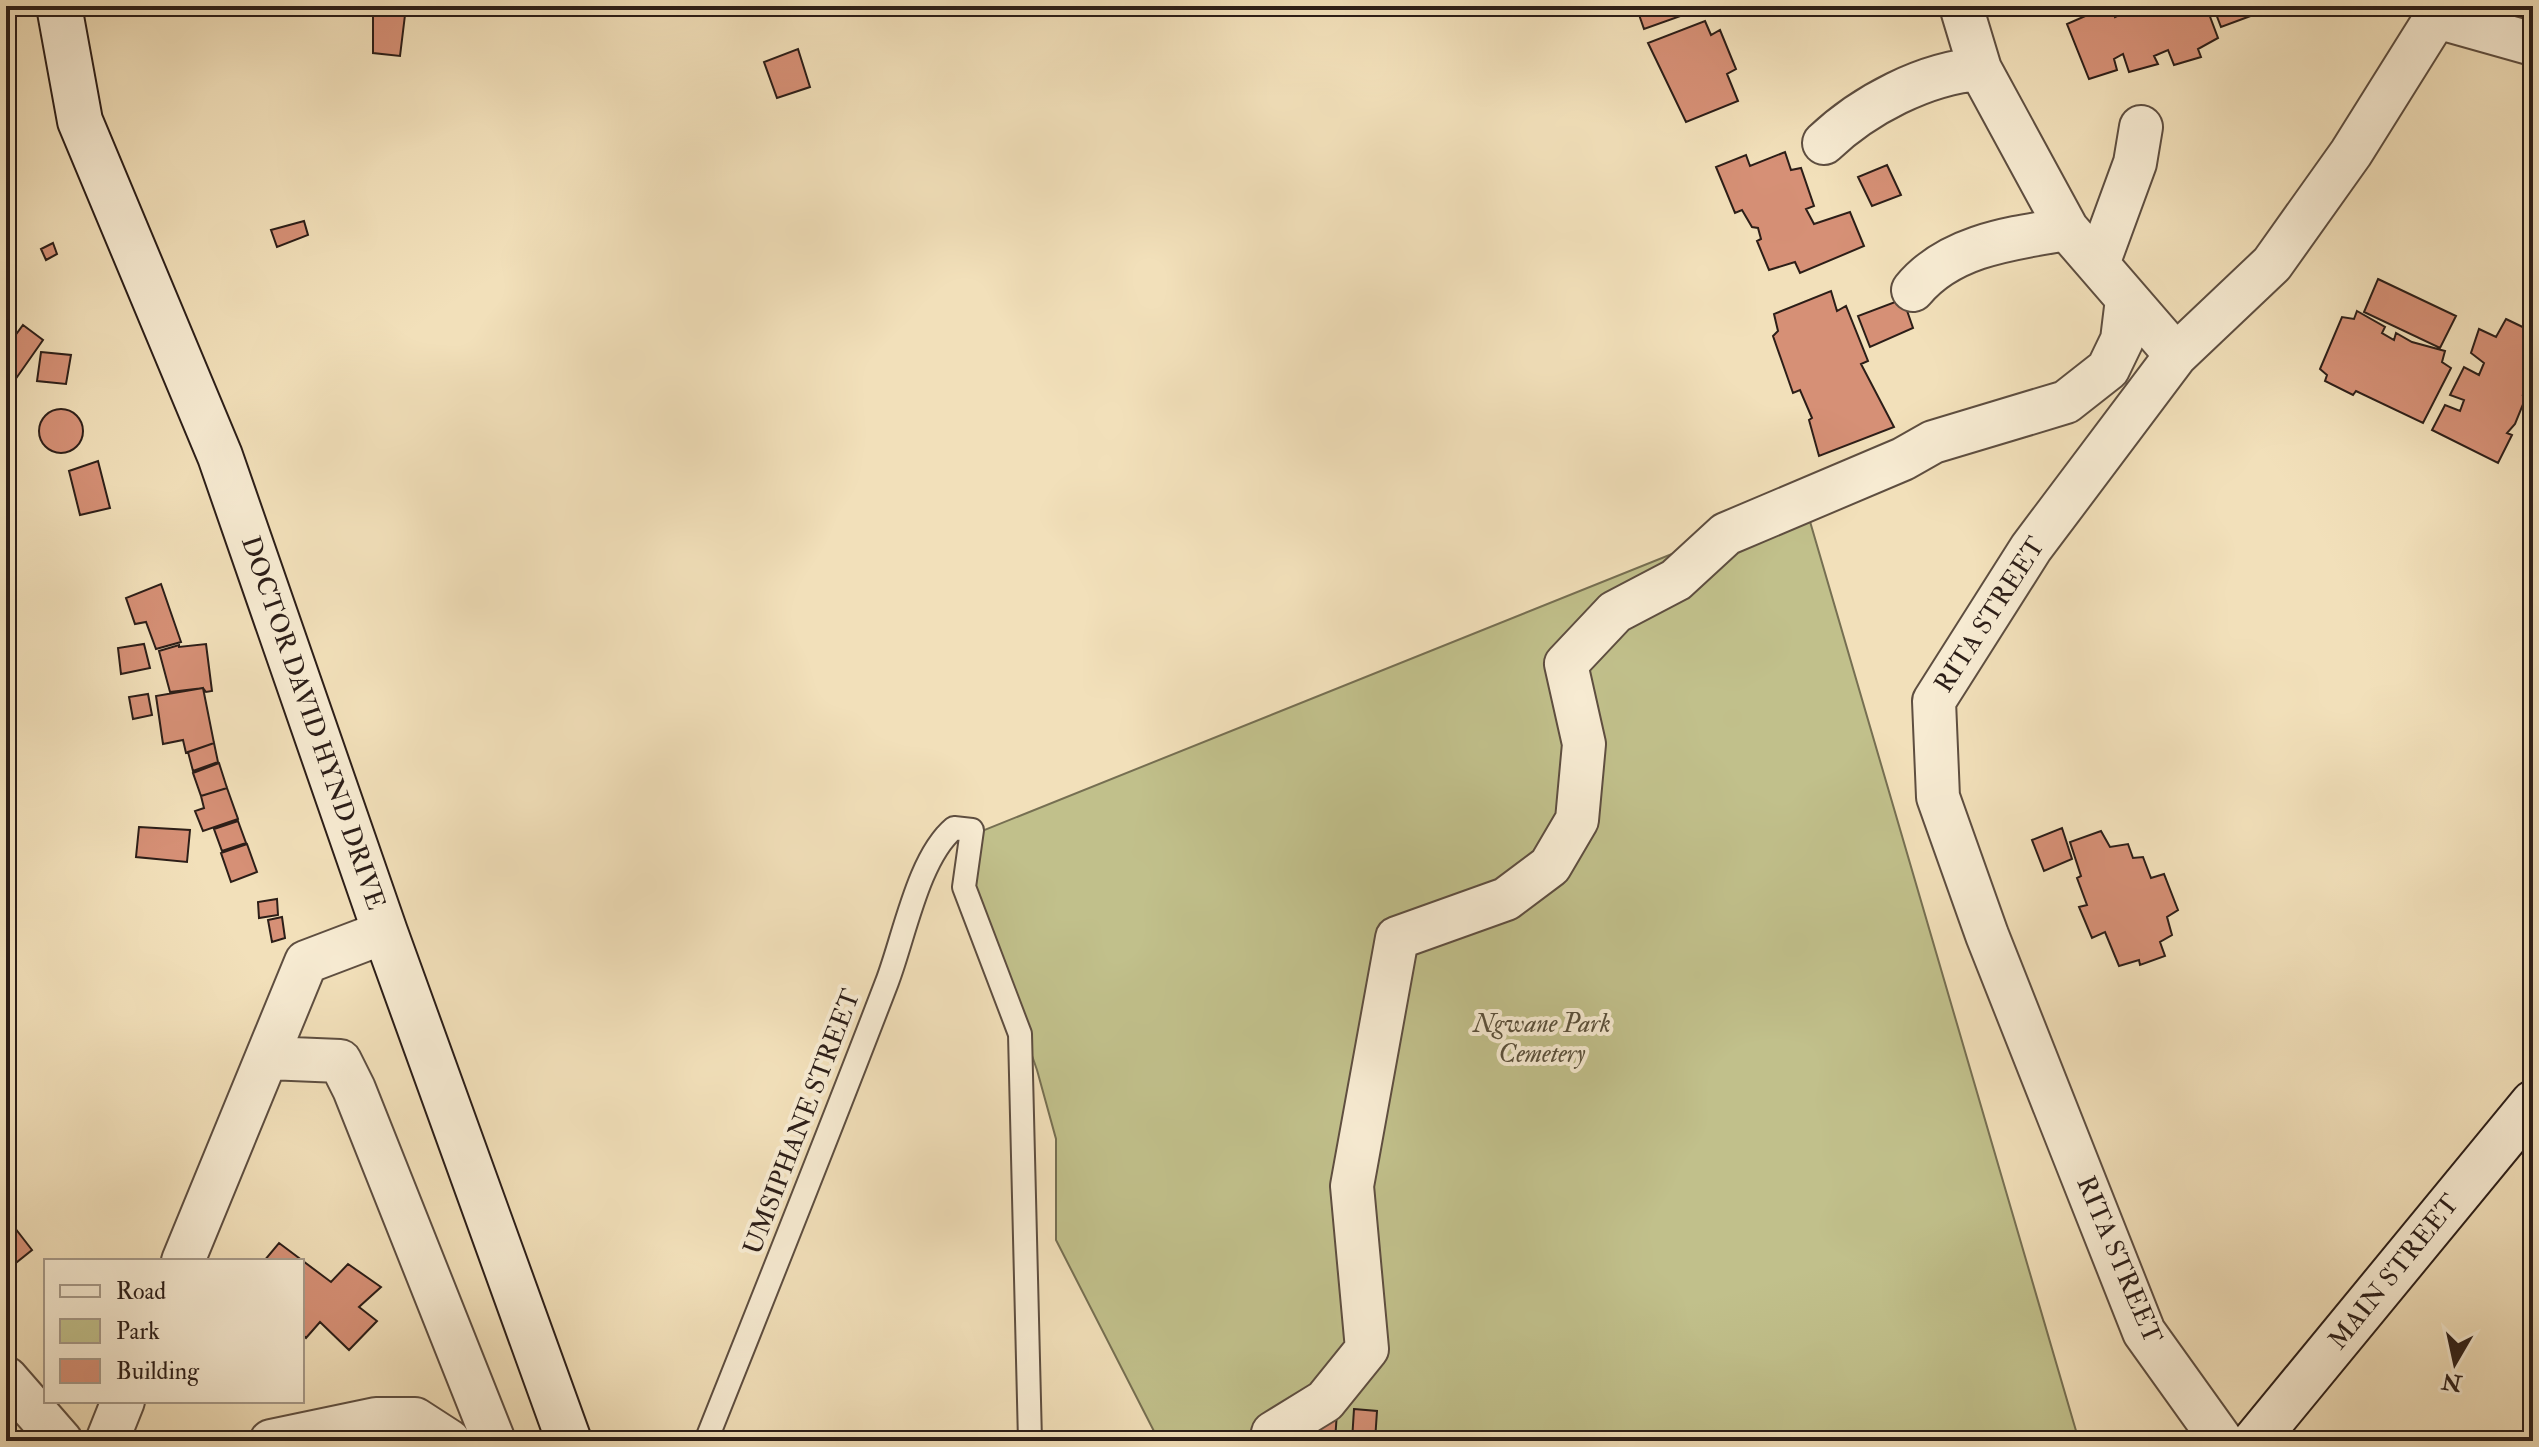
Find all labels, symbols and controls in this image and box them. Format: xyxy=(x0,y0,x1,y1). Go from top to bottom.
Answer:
street label: RITA STREET xyxy=(1928,531,2052,699)
street label: DOCTOR DAVID HYND DRIVE xyxy=(234,532,392,914)
street label: UMSIPHANE STREET xyxy=(737,985,867,1259)
park label: Ngwane Park Cemetery xyxy=(1471,1008,1611,1070)
street label: RITA STREET xyxy=(2069,1171,2169,1349)
street label: MAIN STREET xyxy=(2322,1188,2466,1356)
legend xyxy=(44,1259,304,1403)
text: Road xyxy=(116,1276,166,1307)
text: Park xyxy=(116,1316,160,1347)
north arrow xyxy=(2415,1323,2495,1403)
text: Building xyxy=(116,1356,200,1387)
text: N xyxy=(2440,1366,2465,1397)

